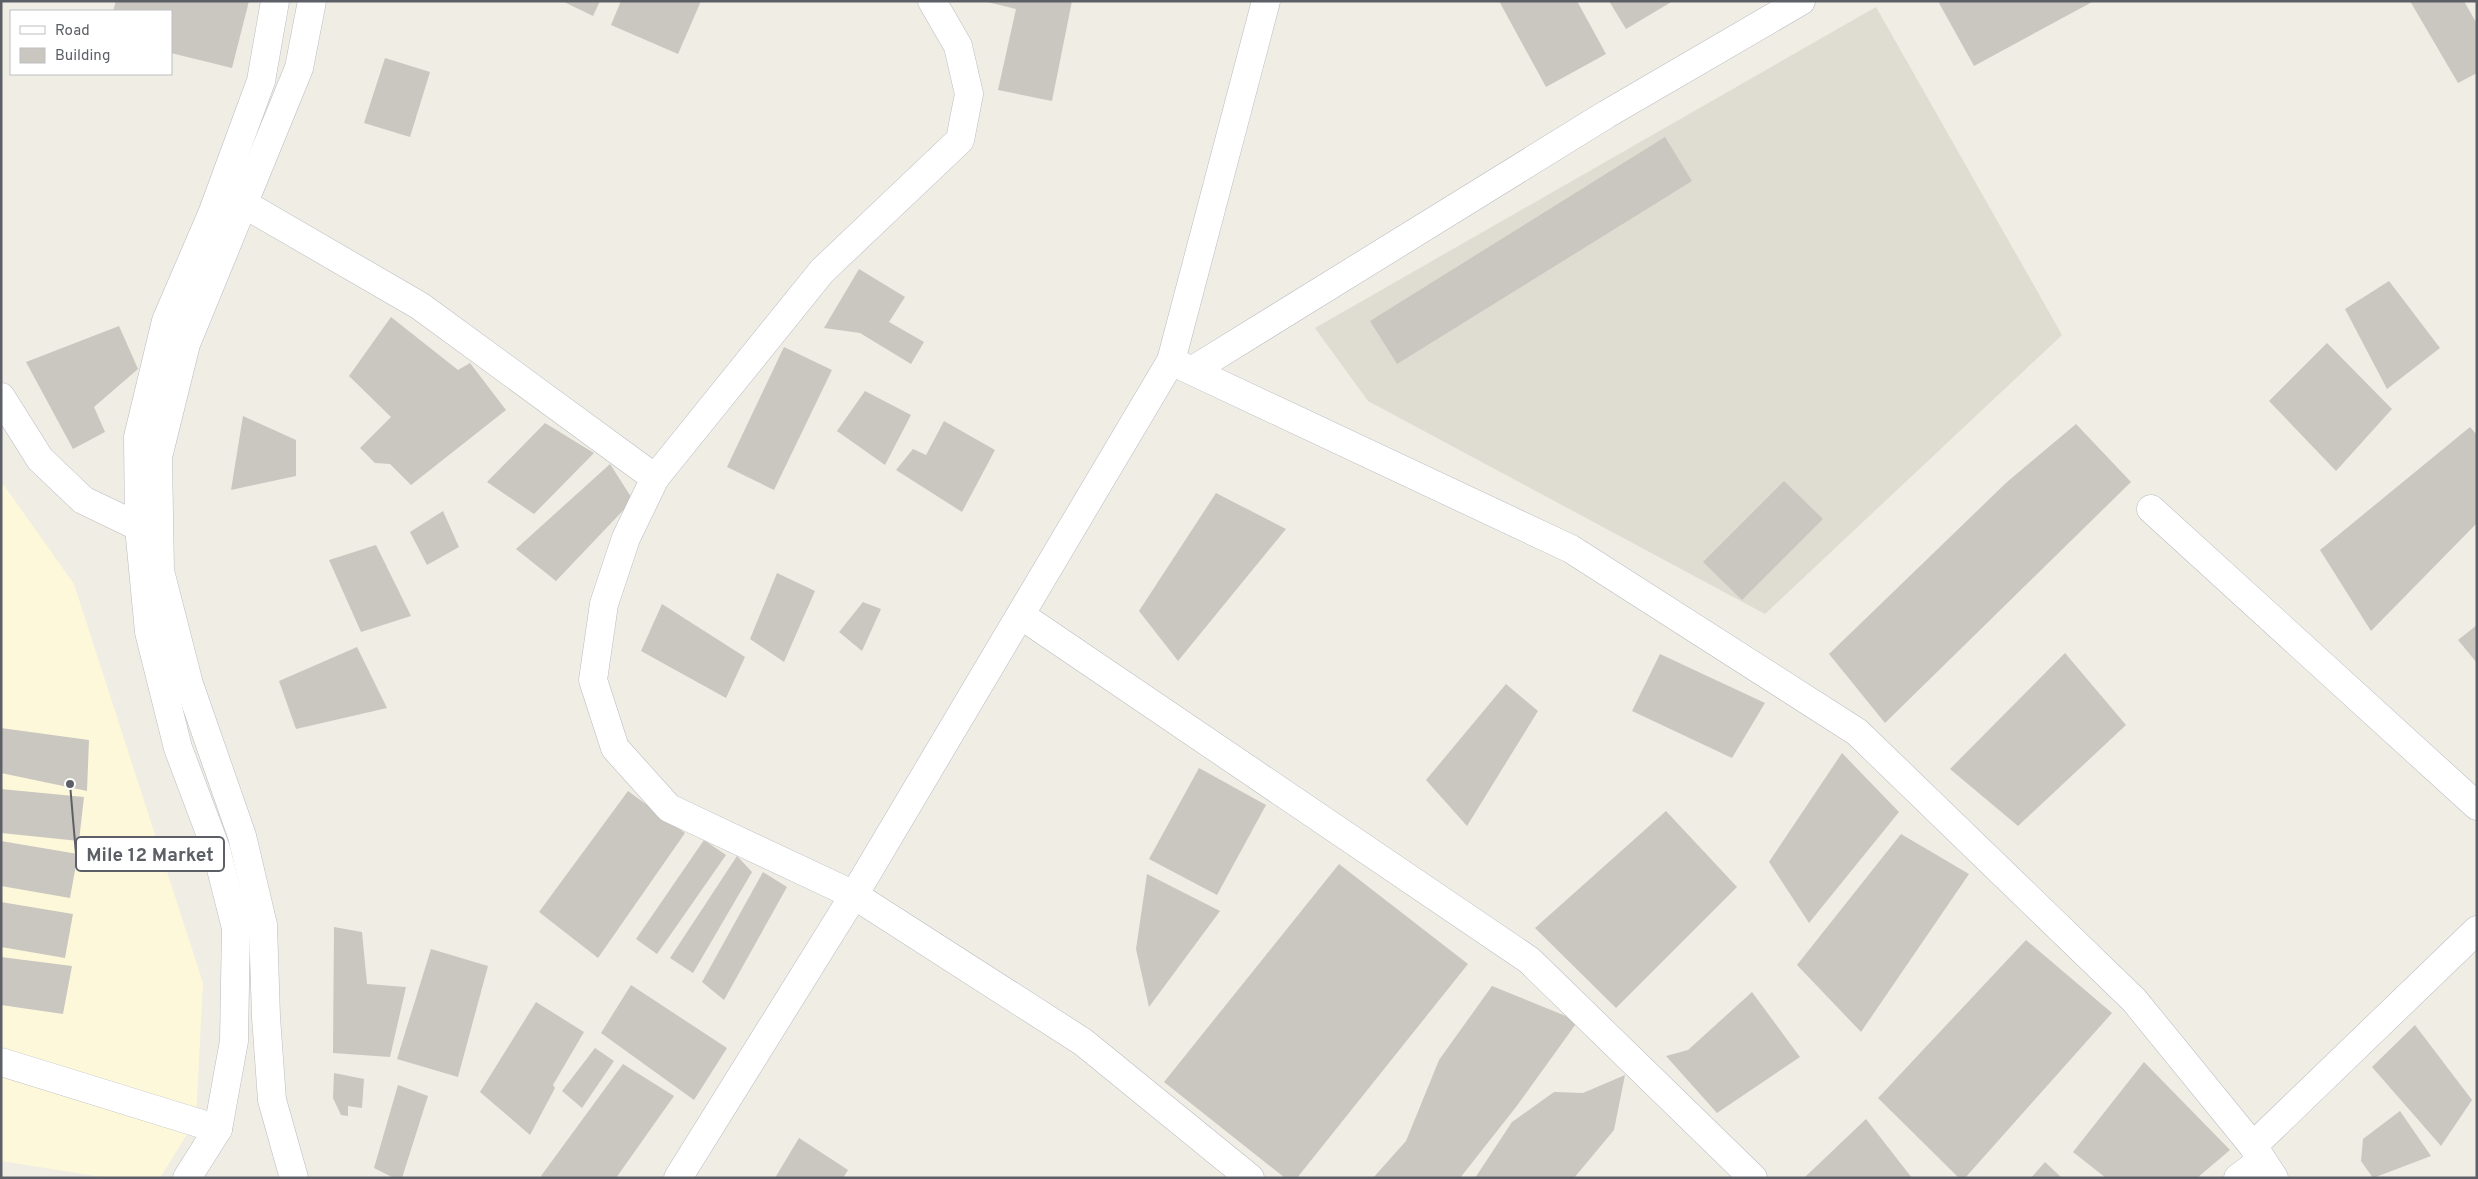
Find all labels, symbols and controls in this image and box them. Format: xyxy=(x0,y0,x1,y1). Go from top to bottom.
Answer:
legend xyxy=(10,10,172,75)
text: Road xyxy=(55,22,90,41)
text: Building xyxy=(55,47,110,66)
callout: Mile 12 Market xyxy=(76,837,224,871)
text: Mile 12 Market xyxy=(86,844,214,868)

